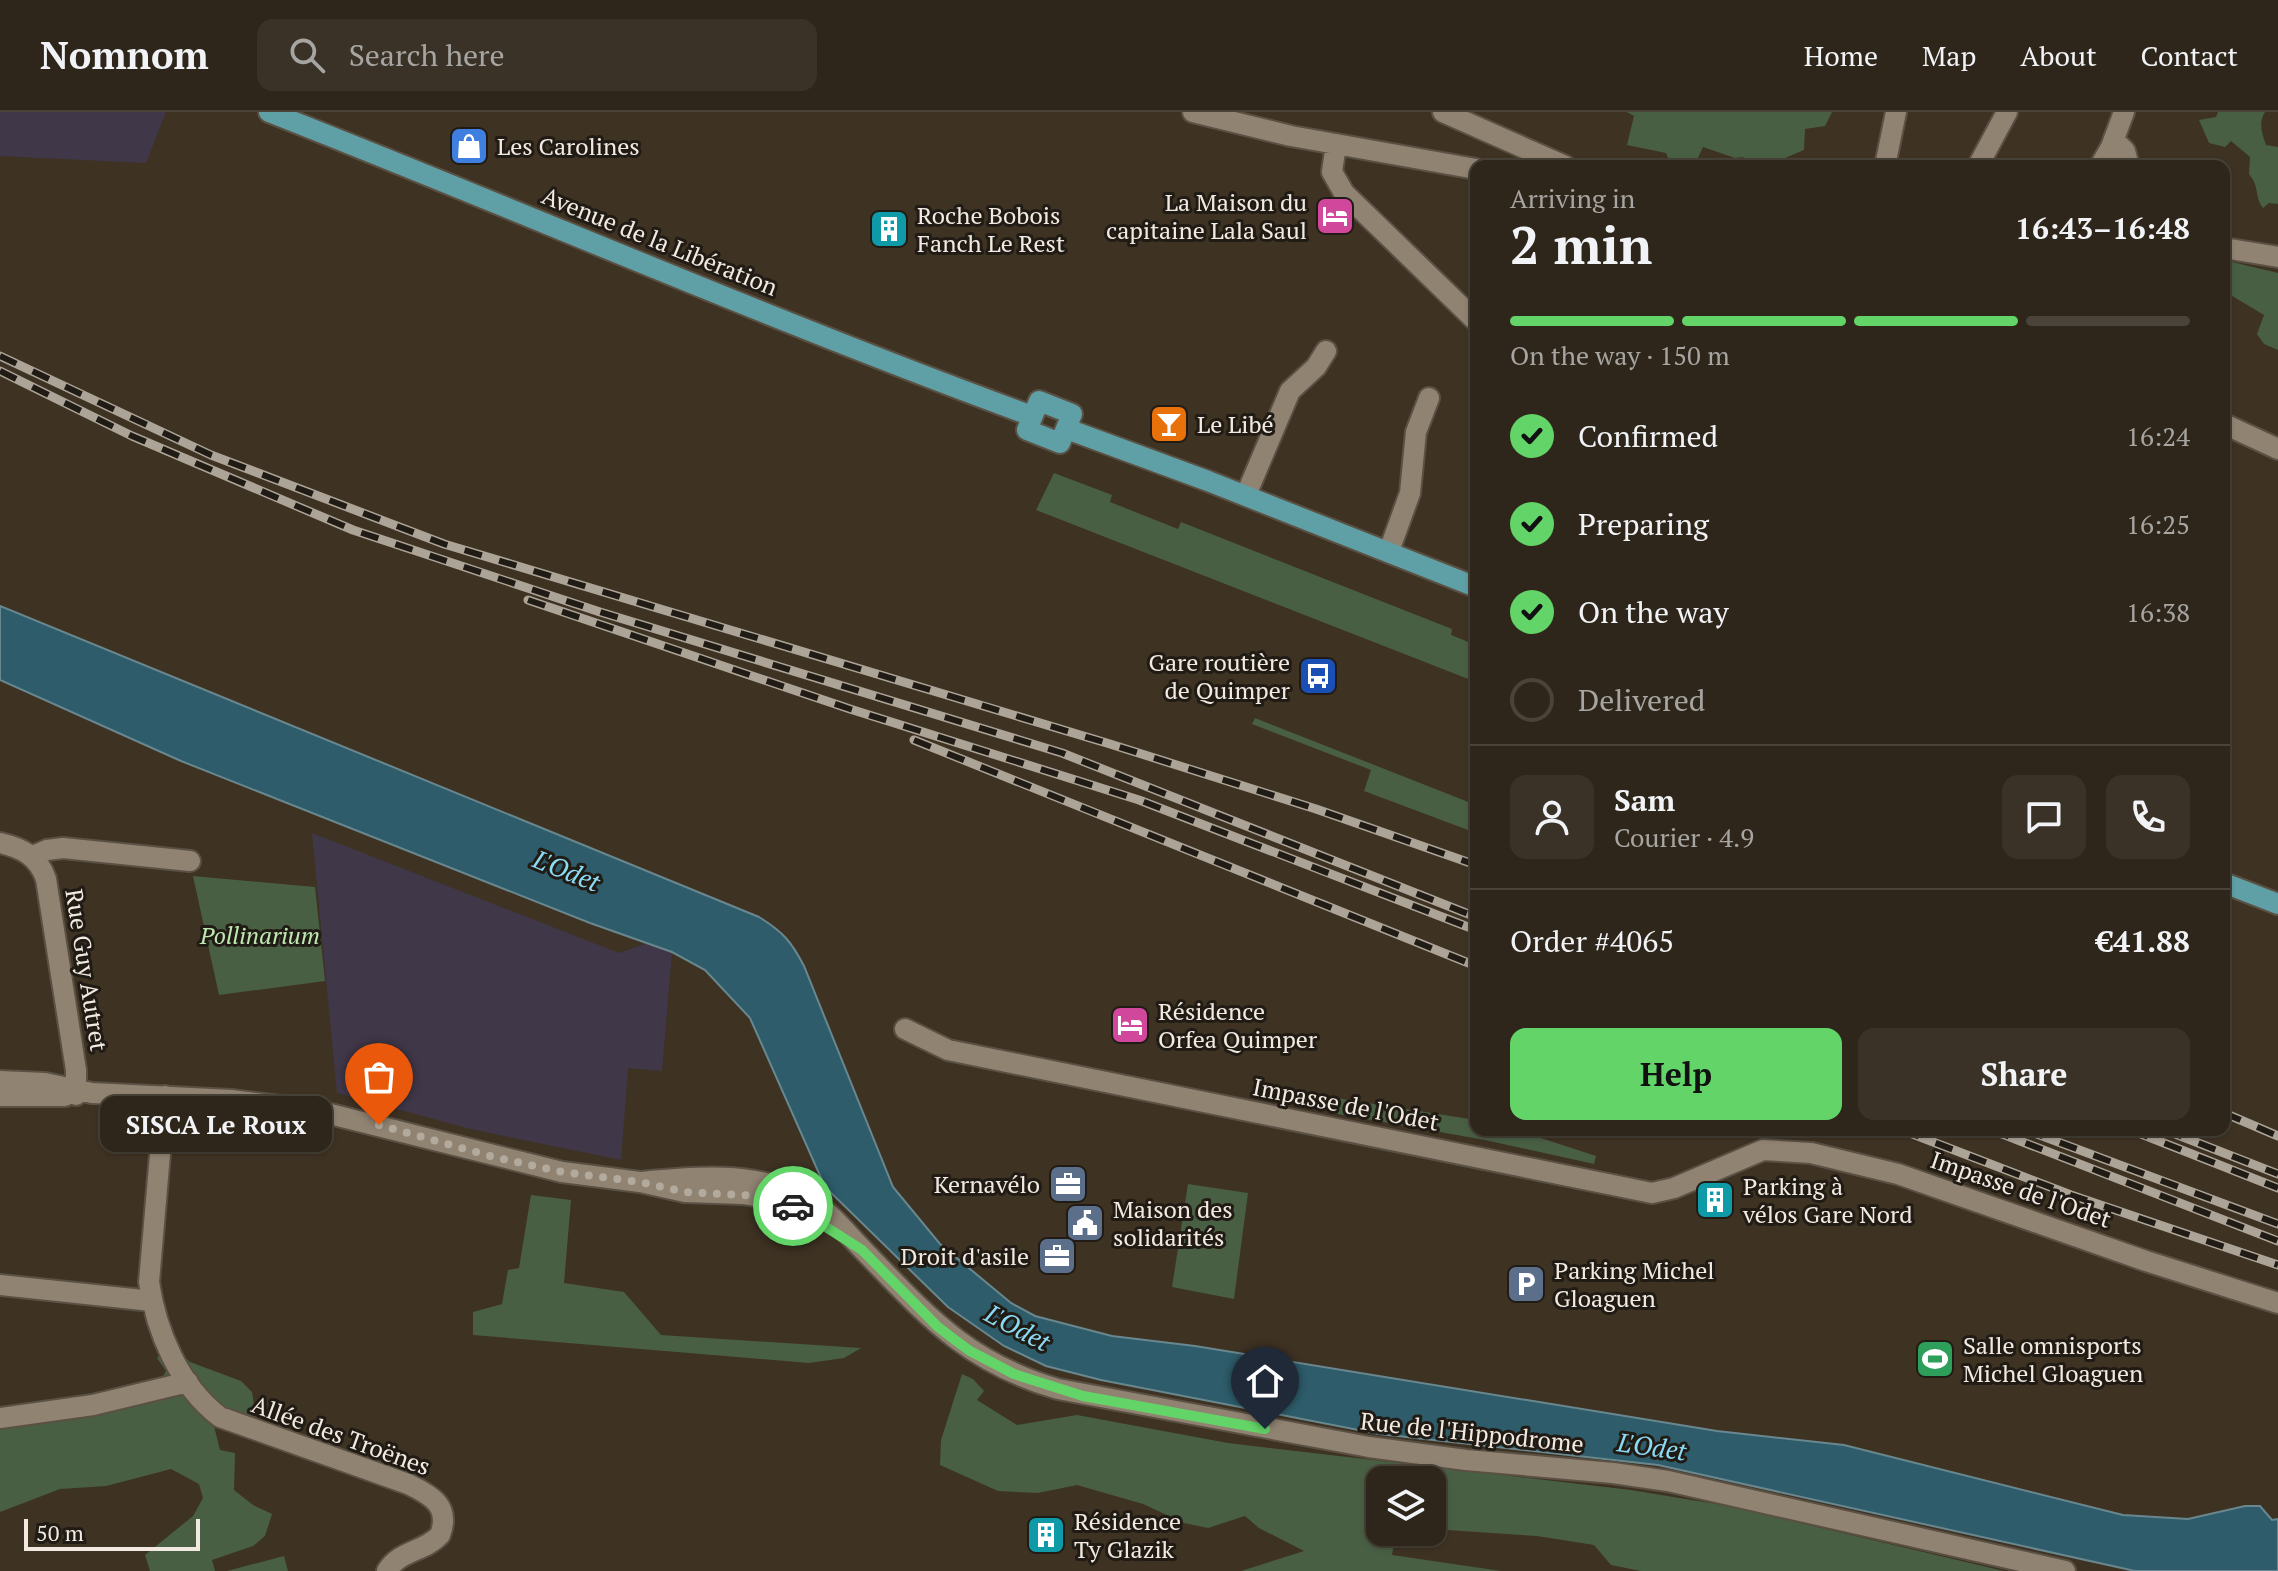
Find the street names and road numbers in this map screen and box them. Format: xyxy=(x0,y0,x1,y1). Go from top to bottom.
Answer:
street label: Avenue de la Libération xyxy=(537,179,783,303)
street label: Rue Guy Autret xyxy=(58,886,116,1054)
street label: Impasse de l'Odet xyxy=(1250,1070,1442,1138)
street label: Impasse de l'Odet xyxy=(1927,1143,2116,1235)
street label: Allée des Troënes xyxy=(247,1388,435,1482)
street label: Rue de l'Hippodrome xyxy=(1359,1404,1585,1460)

